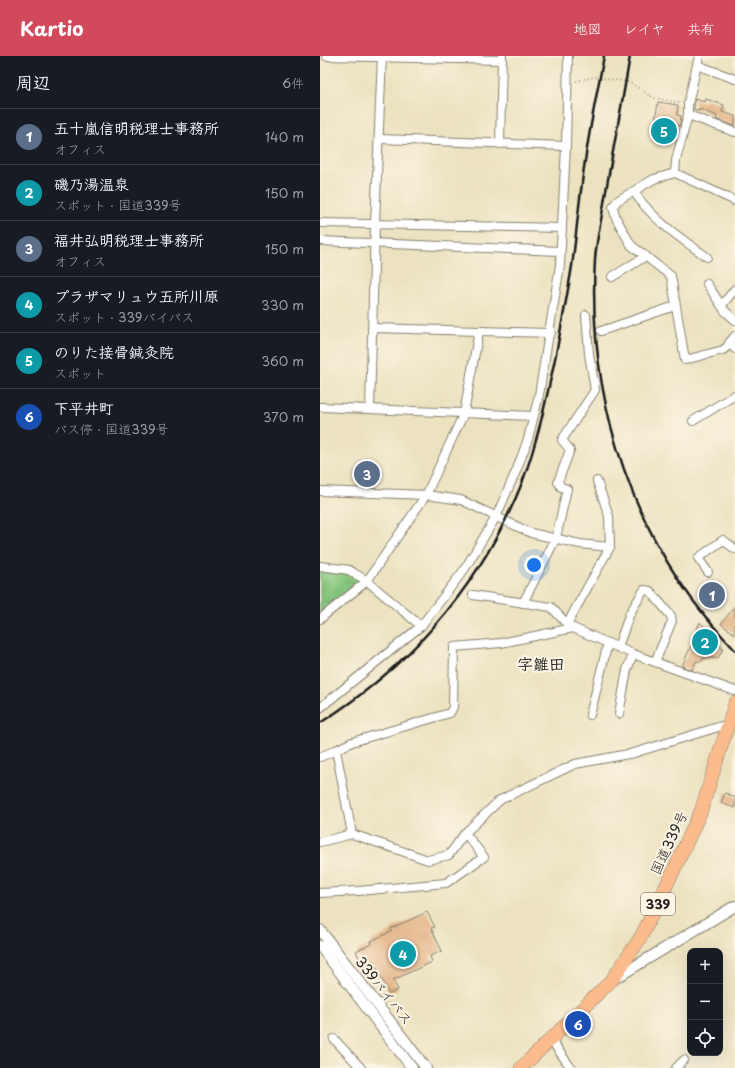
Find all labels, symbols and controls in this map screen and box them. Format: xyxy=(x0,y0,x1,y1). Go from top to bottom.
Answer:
text: Kartio xyxy=(20,14,83,42)
text: 地図 xyxy=(574,18,602,39)
text: レイヤ xyxy=(624,18,665,39)
text: 共有 xyxy=(687,18,715,39)
text: 周辺 xyxy=(16,69,50,95)
text: 6件 xyxy=(282,73,304,92)
text: 五十嵐信明税理士事務所 xyxy=(54,116,219,139)
pin: 5 xyxy=(651,116,677,146)
text: 1 xyxy=(26,127,32,146)
text: 140 m xyxy=(265,127,304,146)
text: オフィス xyxy=(54,139,106,158)
text: 磯乃湯温泉 xyxy=(54,172,129,195)
text: 2 xyxy=(24,183,34,202)
text: 150 m xyxy=(265,183,304,202)
text: スポット · 国道339号 xyxy=(54,195,182,214)
text: 福井弘明税理士事務所 xyxy=(54,228,204,251)
text: 3 xyxy=(25,239,33,258)
text: 150 m xyxy=(265,239,304,258)
text: オフィス xyxy=(54,251,106,270)
text: プラザマリュウ五所川原 xyxy=(54,284,219,307)
text: 4 xyxy=(25,295,33,314)
text: 330 m xyxy=(261,295,304,314)
text: スポット · 339バイパス xyxy=(54,307,194,326)
text: のりた接骨鍼灸院 xyxy=(54,340,174,363)
text: 5 xyxy=(25,351,33,370)
text: 360 m xyxy=(261,351,304,370)
text: スポット xyxy=(54,363,106,382)
text: 下平井町 xyxy=(54,396,114,419)
text: 6 xyxy=(24,407,34,426)
text: 370 m xyxy=(263,407,304,426)
text: バス停 · 国道339号 xyxy=(54,419,169,438)
pin: 3 xyxy=(354,459,380,489)
your location xyxy=(524,555,544,575)
pin: 1 xyxy=(699,580,725,610)
pin: 2 xyxy=(692,627,718,657)
district label: 字雛田 xyxy=(517,651,565,675)
street label: 国道339号 xyxy=(645,807,692,878)
road number: 339 xyxy=(641,893,675,915)
pin: 4 xyxy=(390,939,416,969)
map controls xyxy=(687,948,723,1056)
button: + xyxy=(687,948,723,984)
street label: 339バイパス xyxy=(351,952,418,1029)
button: − xyxy=(687,984,723,1020)
pin: 6 xyxy=(565,1009,591,1039)
button: locate xyxy=(687,1020,723,1056)

